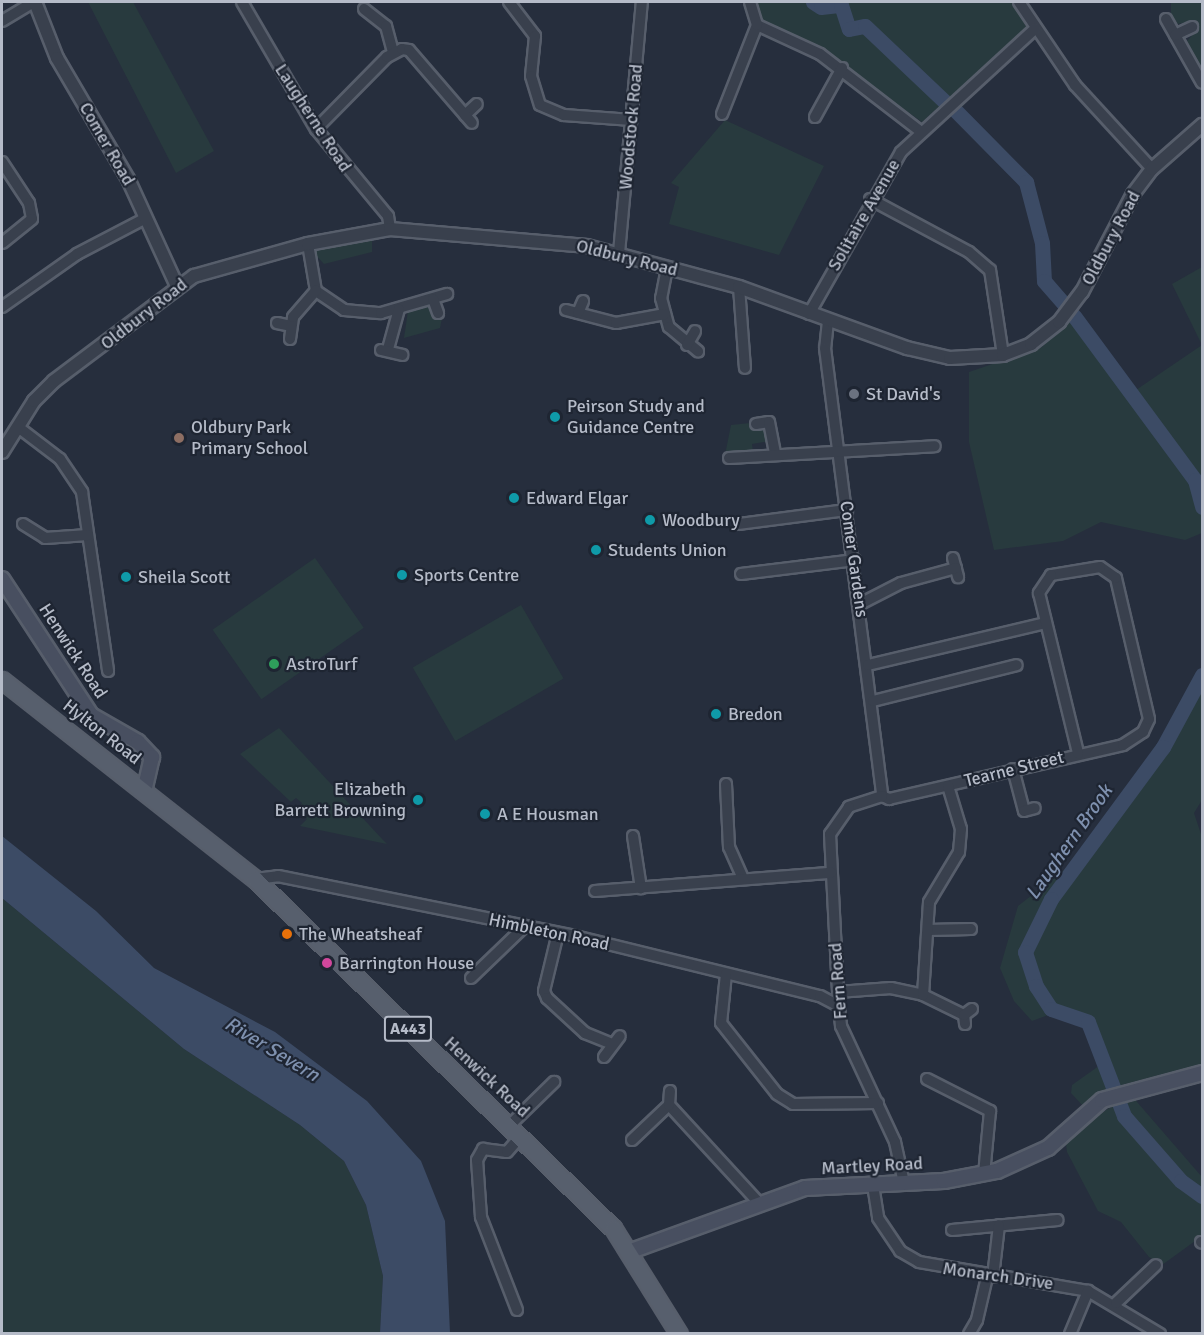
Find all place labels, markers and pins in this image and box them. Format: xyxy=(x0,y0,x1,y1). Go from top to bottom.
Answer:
place label: St David's xyxy=(866,383,941,405)
marker: St David's xyxy=(847,387,861,401)
place label: Peirson Study and Guidance Centre xyxy=(567,396,705,438)
marker: Peirson Study and Guidance Centre xyxy=(548,410,562,424)
place label: Oldbury Park Primary School xyxy=(191,417,308,460)
marker: Oldbury Park Primary School xyxy=(172,431,186,445)
place label: Edward Elgar xyxy=(526,487,628,509)
marker: Edward Elgar xyxy=(507,491,521,505)
place label: Woodbury xyxy=(662,509,740,531)
marker: Woodbury xyxy=(643,513,657,527)
place label: Students Union xyxy=(608,539,727,561)
marker: Students Union xyxy=(589,543,603,557)
place label: Sports Centre xyxy=(414,564,519,586)
place label: Sheila Scott xyxy=(138,566,230,588)
marker: Sports Centre xyxy=(395,568,409,582)
marker: Sheila Scott xyxy=(119,570,133,584)
place label: AstroTurf xyxy=(286,653,357,675)
marker: AstroTurf xyxy=(267,657,281,671)
place label: Bredon xyxy=(728,703,783,725)
marker: Bredon xyxy=(709,707,723,721)
place label: Elizabeth Barrett Browning xyxy=(274,779,406,822)
marker: Elizabeth Barrett Browning xyxy=(411,793,425,807)
place label: A E Housman xyxy=(497,803,599,825)
marker: A E Housman xyxy=(478,807,492,821)
place label: The Wheatsheaf xyxy=(299,923,422,945)
marker: The Wheatsheaf xyxy=(280,927,294,941)
place label: Barrington House xyxy=(339,952,474,974)
marker: Barrington House xyxy=(320,956,334,970)

